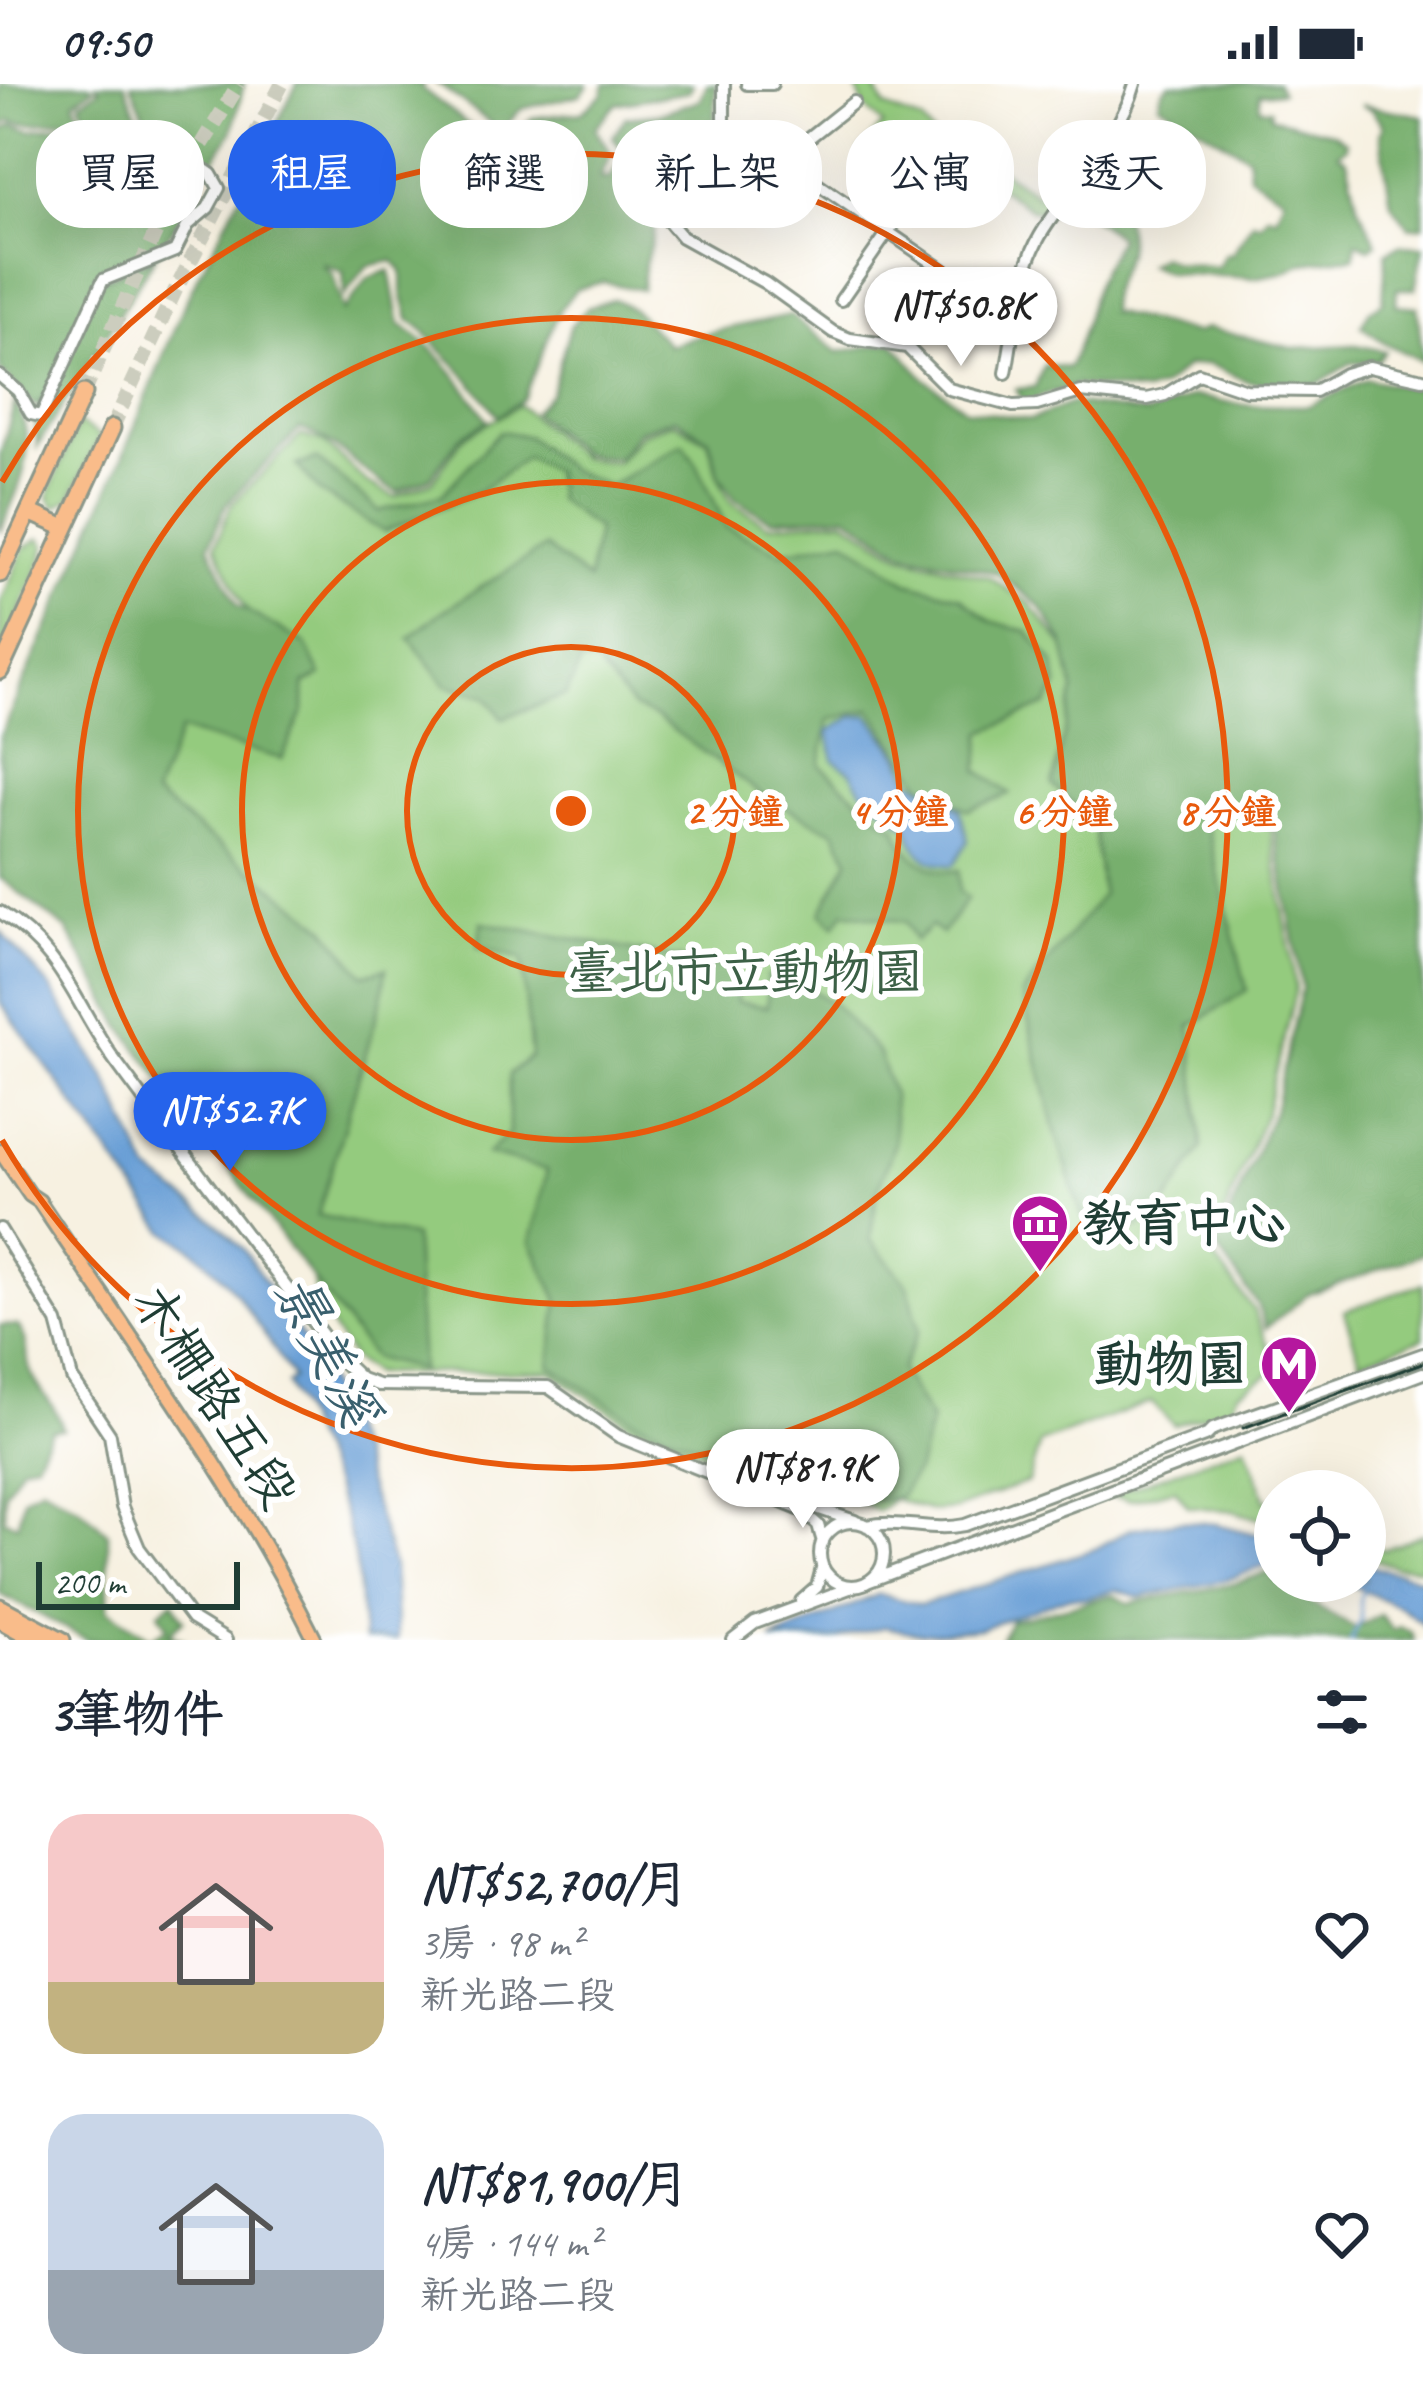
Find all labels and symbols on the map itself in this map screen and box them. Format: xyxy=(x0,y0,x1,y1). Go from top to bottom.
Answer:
pin: NT$50.8K xyxy=(837,267,1085,369)
text: 2 分鐘 xyxy=(687,789,783,835)
text: 4 分鐘 xyxy=(852,789,948,835)
text: 6 分鐘 xyxy=(1015,789,1113,835)
text: 8 分鐘 xyxy=(1180,789,1276,835)
centre of rings xyxy=(550,790,592,832)
park label: 臺北市立動物園 xyxy=(566,940,924,1004)
pin: NT$52.7K xyxy=(106,1072,354,1174)
place label: 教育中心 xyxy=(1082,1191,1286,1255)
museum icon: 教育中心 xyxy=(1009,1192,1071,1274)
water label: 景美溪 xyxy=(260,1262,395,1440)
street label: 木柵路五段 xyxy=(119,1272,311,1520)
place label: 動物園 xyxy=(1094,1332,1247,1396)
metro station icon: 動物園 xyxy=(1258,1333,1320,1415)
pin: NT$81.9K xyxy=(679,1429,927,1531)
scale bar xyxy=(36,1556,240,1609)

